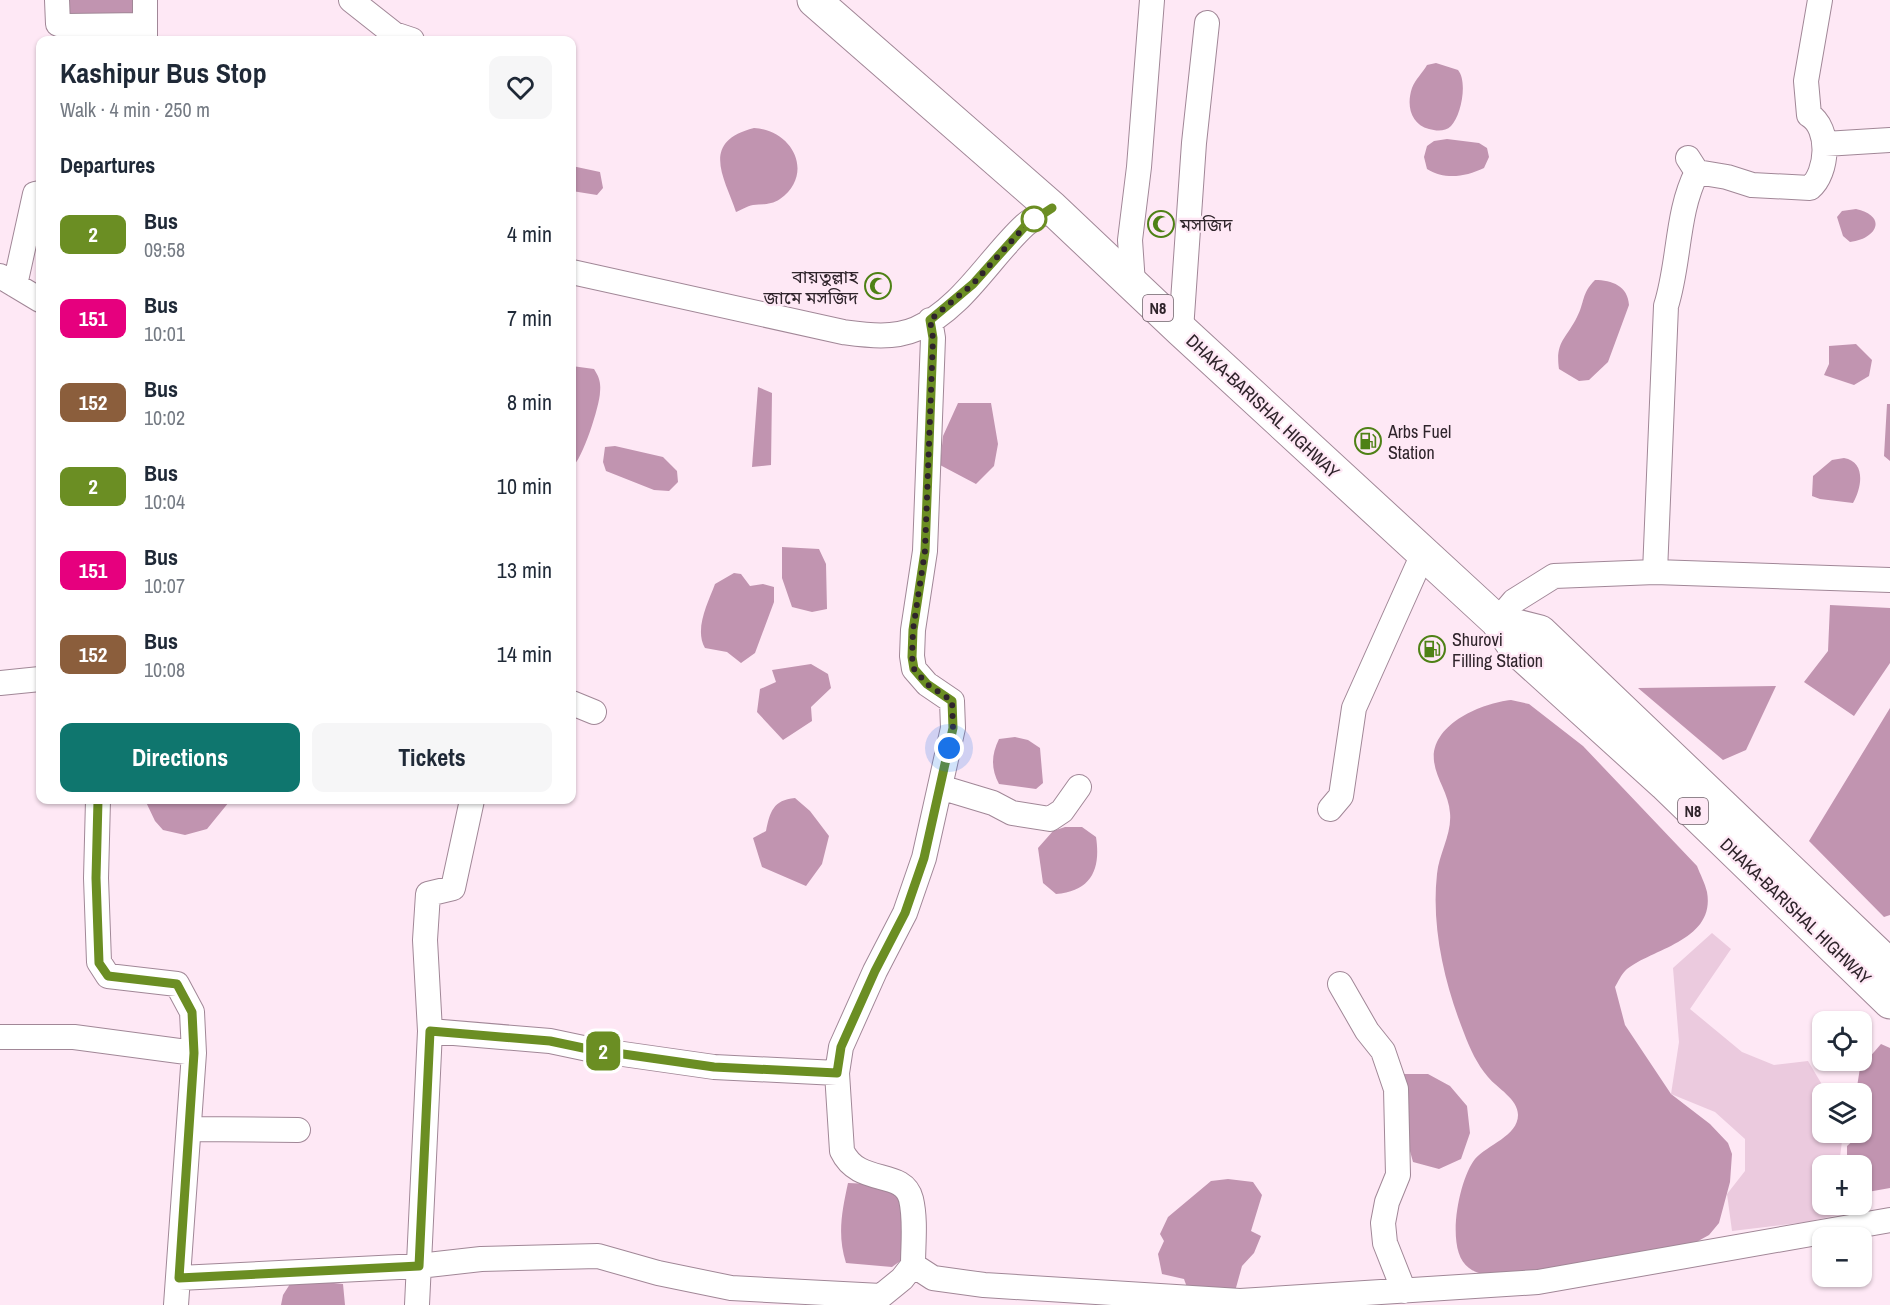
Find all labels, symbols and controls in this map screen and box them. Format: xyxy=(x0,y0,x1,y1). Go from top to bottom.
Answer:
text: Kashipur Bus Stop xyxy=(60,54,267,92)
button: heart xyxy=(489,56,552,119)
text: Walk · 4 min · 250 m xyxy=(60,96,210,123)
text: Departures xyxy=(60,150,155,180)
text: Bus xyxy=(144,206,178,236)
unlabelled marker xyxy=(1021,206,1047,232)
mosque icon: মসজিদ xyxy=(1146,209,1176,239)
place label: মসজিদ xyxy=(1179,212,1234,237)
text: 4 min xyxy=(507,219,552,249)
text: 2 xyxy=(88,220,98,249)
text: 09:58 xyxy=(144,236,185,263)
place label: বায়তুল্লাহ জামে মসজিদ xyxy=(763,264,859,310)
mosque icon: বায়তুল্লাহ জামে মসজিদ xyxy=(863,271,893,301)
text: Bus xyxy=(144,290,178,320)
road number: N8 xyxy=(1143,295,1173,321)
text: 7 min xyxy=(507,303,552,333)
text: 151 xyxy=(79,304,107,333)
text: 10:01 xyxy=(144,320,185,347)
street label: DHAKA-BARISHAL HIGHWAY xyxy=(1181,328,1345,484)
text: Bus xyxy=(144,374,178,404)
text: 8 min xyxy=(507,387,552,417)
text: 152 xyxy=(79,388,107,417)
text: 10:02 xyxy=(144,404,185,431)
place label: Arbs Fuel Station xyxy=(1387,419,1451,465)
fuel station icon: Arbs Fuel Station xyxy=(1353,426,1383,456)
text: Bus xyxy=(144,458,178,488)
text: 10 min xyxy=(497,471,552,501)
text: 2 xyxy=(88,472,98,501)
text: 10:04 xyxy=(144,488,185,515)
text: Bus xyxy=(144,542,178,572)
text: 13 min xyxy=(497,555,552,585)
text: 151 xyxy=(79,556,107,585)
text: 10:07 xyxy=(144,572,185,599)
text: Bus xyxy=(144,626,178,656)
place label: Shurovi Filling Station xyxy=(1452,627,1543,673)
fuel station icon: Shurovi Filling Station xyxy=(1417,634,1447,664)
text: 14 min xyxy=(497,639,552,669)
text: 152 xyxy=(79,640,107,669)
text: 10:08 xyxy=(144,656,185,683)
button: Directions xyxy=(60,723,300,792)
button: Tickets xyxy=(312,723,552,792)
your location xyxy=(934,733,964,763)
road number: N8 xyxy=(1678,798,1708,824)
street label: DHAKA-BARISHAL HIGHWAY xyxy=(1715,832,1877,990)
map controls xyxy=(1812,1011,1872,1287)
button: locate xyxy=(1812,1011,1872,1071)
line badge: 2 xyxy=(584,1032,622,1070)
text: 2 xyxy=(598,1037,608,1066)
button: layers xyxy=(1812,1083,1872,1143)
button: + xyxy=(1812,1155,1872,1215)
button: − xyxy=(1812,1227,1872,1287)

